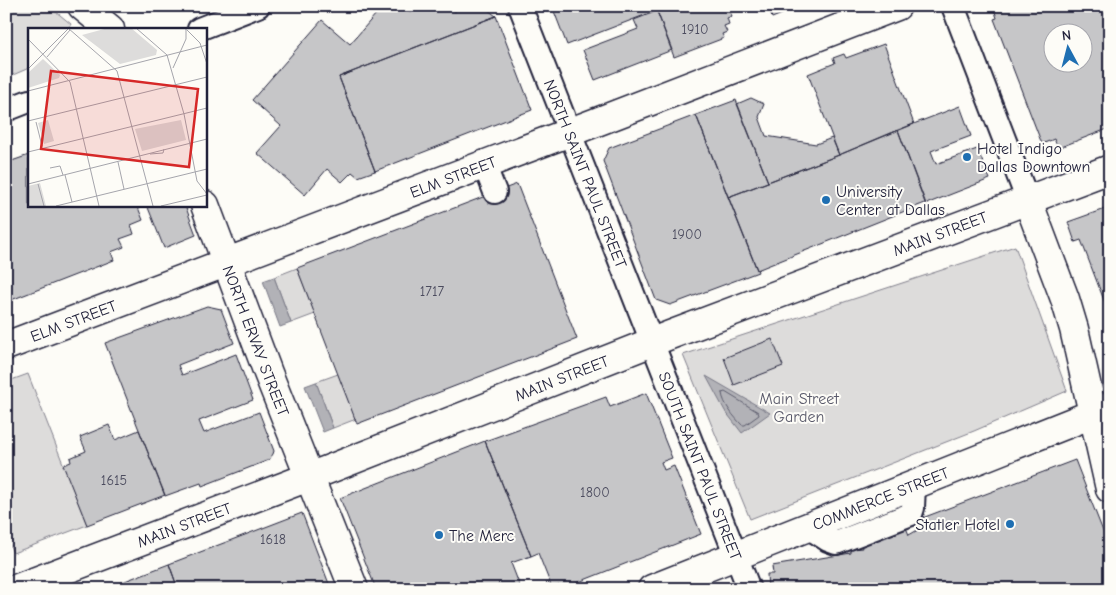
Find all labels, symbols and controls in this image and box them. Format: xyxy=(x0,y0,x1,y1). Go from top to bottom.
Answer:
house number: 1910 xyxy=(681,21,709,38)
north arrow xyxy=(1044,22,1094,72)
text: N xyxy=(1061,27,1072,45)
inset map xyxy=(28,28,206,206)
street label: NORTH SAINT PAUL STREET xyxy=(540,77,630,271)
place label: Hotel Indigo Dallas Downtown xyxy=(977,140,1090,176)
marker: Hotel Indigo Dallas Downtown xyxy=(961,151,973,163)
street label: ELM STREET xyxy=(408,153,500,202)
place label: University Center at Dallas xyxy=(836,183,945,219)
marker: University Center at Dallas xyxy=(820,194,832,206)
street label: MAIN STREET xyxy=(891,208,990,260)
house number: 1900 xyxy=(672,226,702,243)
street label: NORTH ERVAY STREET xyxy=(218,263,293,420)
house number: 1717 xyxy=(420,283,445,300)
street label: ELM STREET xyxy=(28,297,120,346)
street label: MAIN STREET xyxy=(512,352,612,405)
street label: SOUTH SAINT PAUL STREET xyxy=(655,369,745,563)
park label: Main Street Garden xyxy=(759,390,839,426)
street label: COMMERCE STREET xyxy=(810,464,952,534)
house number: 1615 xyxy=(101,472,127,489)
house number: 1800 xyxy=(580,484,610,501)
street label: MAIN STREET xyxy=(135,499,235,552)
place label: Statler Hotel xyxy=(915,516,1000,534)
marker: Statler Hotel xyxy=(1004,518,1016,530)
place label: The Merc xyxy=(449,527,515,545)
marker: The Merc xyxy=(433,529,445,541)
house number: 1618 xyxy=(260,531,286,548)

